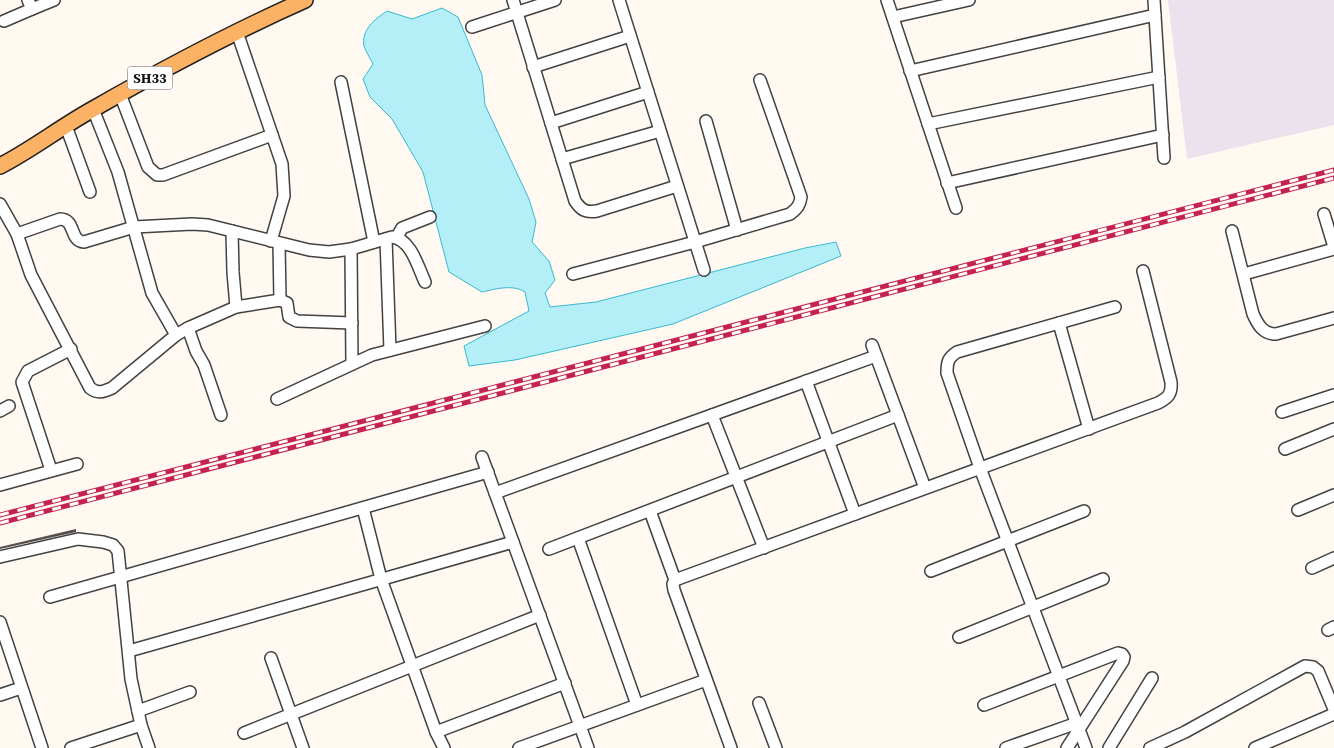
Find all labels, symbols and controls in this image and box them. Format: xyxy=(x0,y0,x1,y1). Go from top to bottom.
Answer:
road number: SH33 xyxy=(128,66,172,90)

